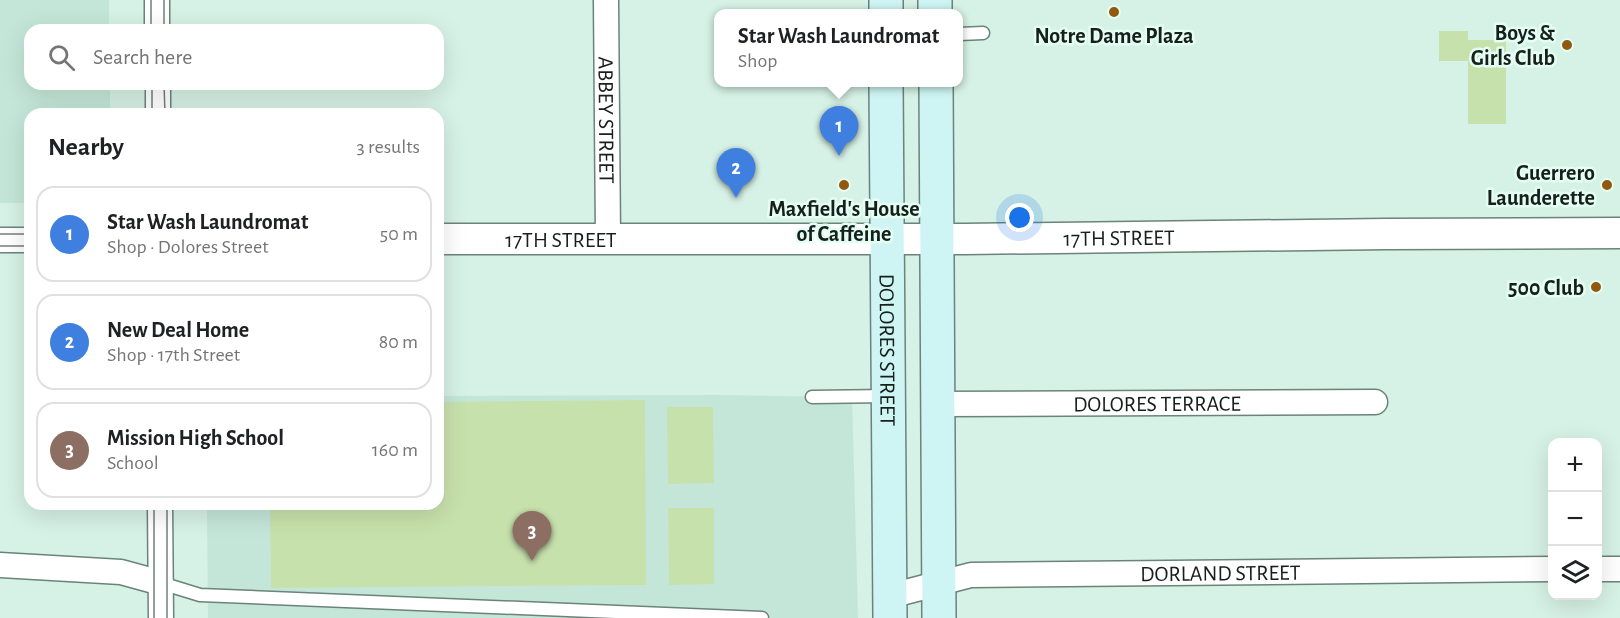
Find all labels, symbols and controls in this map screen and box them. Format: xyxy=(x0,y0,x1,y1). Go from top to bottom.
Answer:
marker: Notre Dame Plaza xyxy=(1107,5,1121,19)
popup xyxy=(714,9,963,87)
place label: Boys & Girls Club xyxy=(1471,22,1555,69)
search box xyxy=(24,24,444,90)
text: Star Wash Laundromat xyxy=(738,25,939,47)
place label: Notre Dame Plaza xyxy=(1034,25,1194,47)
marker: Boys & Girls Club xyxy=(1560,38,1574,52)
icon: search xyxy=(45,41,78,74)
text: Search here xyxy=(93,46,192,68)
text: Shop xyxy=(738,51,777,71)
street label: ABBEY STREET xyxy=(594,56,618,184)
pin: 1 xyxy=(820,106,858,156)
text: Nearby xyxy=(48,134,124,160)
text: 3 results xyxy=(356,137,420,157)
pin: 2 xyxy=(716,148,756,198)
place label: Guerrero Launderette xyxy=(1487,162,1595,209)
marker: Maxfield's House of Caffeine xyxy=(837,178,851,192)
marker: Guerrero Launderette xyxy=(1600,178,1614,192)
place label: Maxfield's House of Caffeine xyxy=(768,198,920,245)
your location xyxy=(1005,203,1034,232)
text: Star Wash Laundromat xyxy=(107,211,308,233)
text: 1 xyxy=(66,224,73,244)
text: 50 m xyxy=(380,224,418,244)
street label: 17TH STREET xyxy=(1063,227,1175,250)
street label: 17TH STREET xyxy=(505,229,617,251)
text: Shop · Dolores Street xyxy=(107,237,269,257)
street label: DOLORES STREET xyxy=(875,274,899,427)
place label: 500 Club xyxy=(1508,277,1584,299)
marker: 500 Club xyxy=(1589,280,1603,294)
text: New Deal Home xyxy=(107,319,249,341)
text: 2 xyxy=(65,332,74,352)
text: 80 m xyxy=(379,332,418,352)
text: Shop · 17th Street xyxy=(107,345,240,365)
street label: DOLORES TERRACE xyxy=(1073,393,1241,415)
text: Mission High School xyxy=(107,427,284,449)
map controls xyxy=(1548,438,1602,600)
button: + xyxy=(1548,438,1602,492)
text: 3 xyxy=(65,440,74,460)
text: 160 m xyxy=(372,440,418,460)
text: School xyxy=(107,453,159,473)
button: − xyxy=(1548,492,1602,546)
pin: 3 xyxy=(512,512,552,561)
button: layers xyxy=(1548,546,1602,600)
street label: DORLAND STREET xyxy=(1140,562,1301,585)

